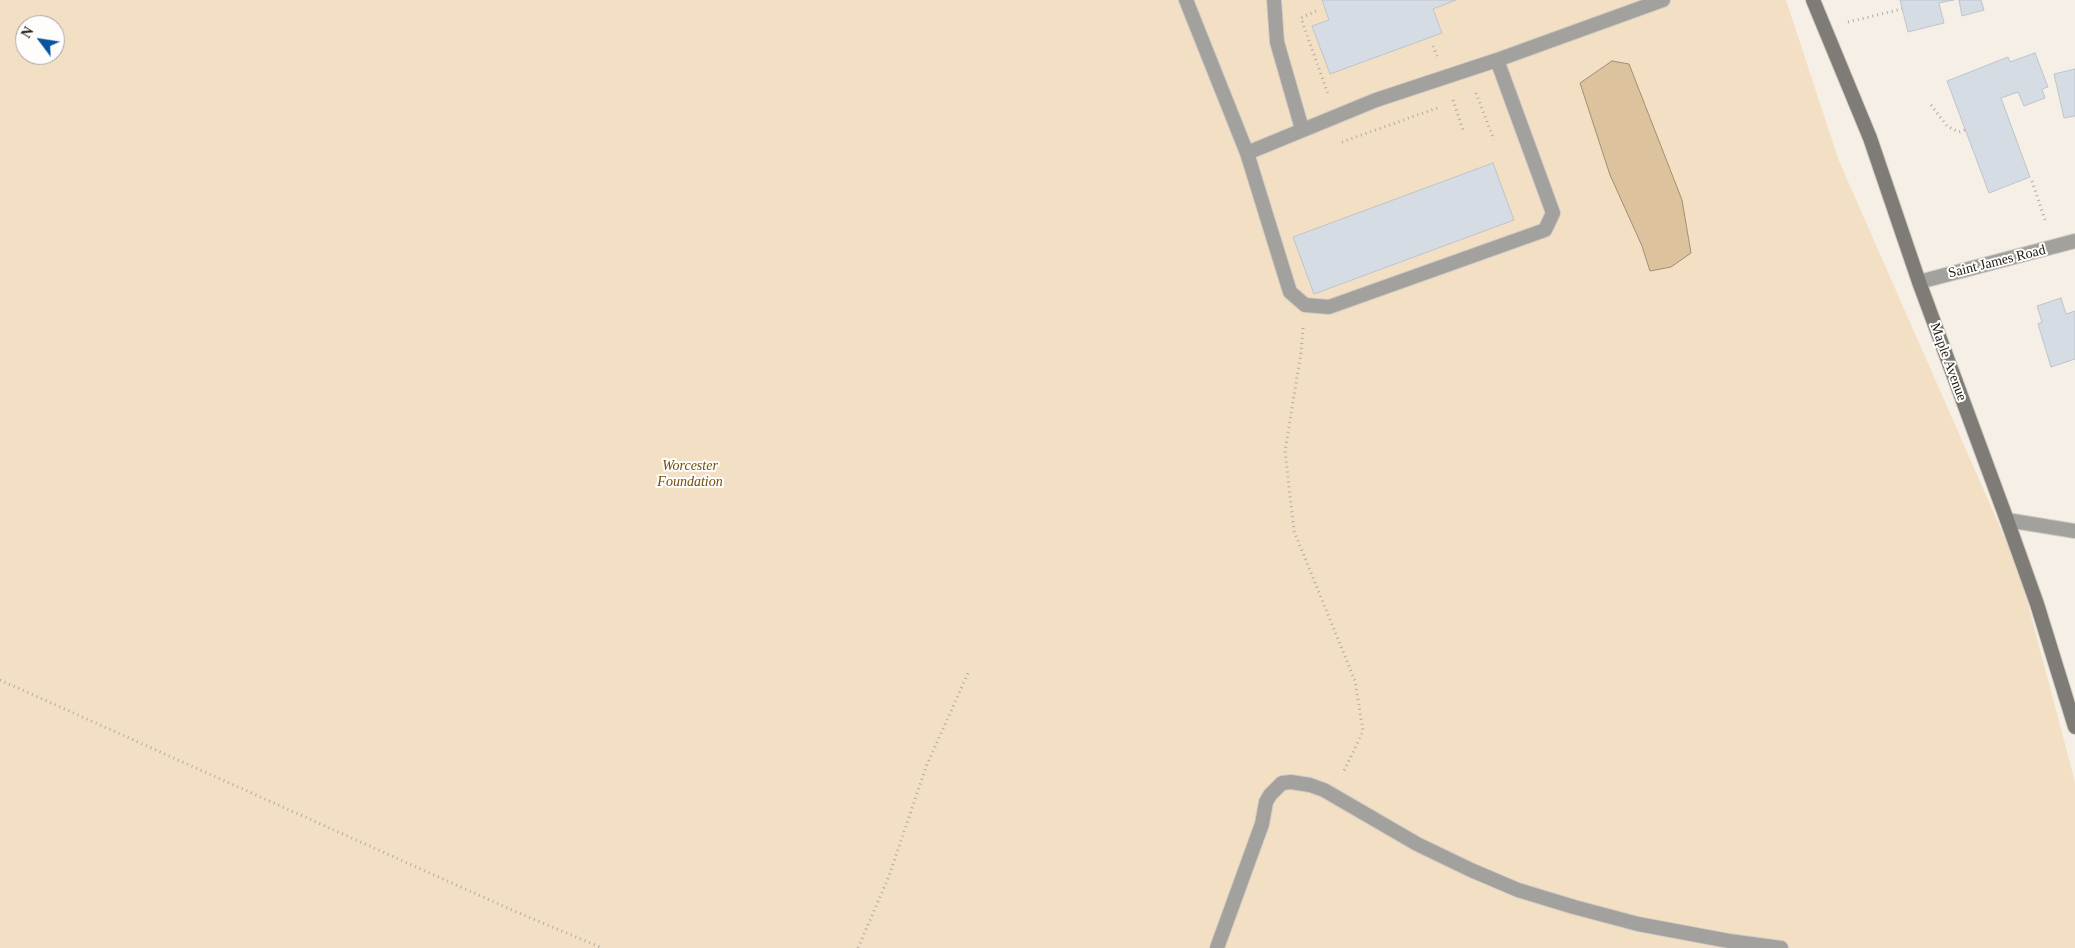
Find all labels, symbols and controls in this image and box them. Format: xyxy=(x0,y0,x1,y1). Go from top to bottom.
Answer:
north arrow xyxy=(15,15,65,65)
text: N xyxy=(19,24,37,41)
street label: Saint James Road xyxy=(1947,242,2047,282)
street label: Maple Avenue xyxy=(1926,321,1970,403)
park label: Worcester Foundation xyxy=(657,458,723,491)

